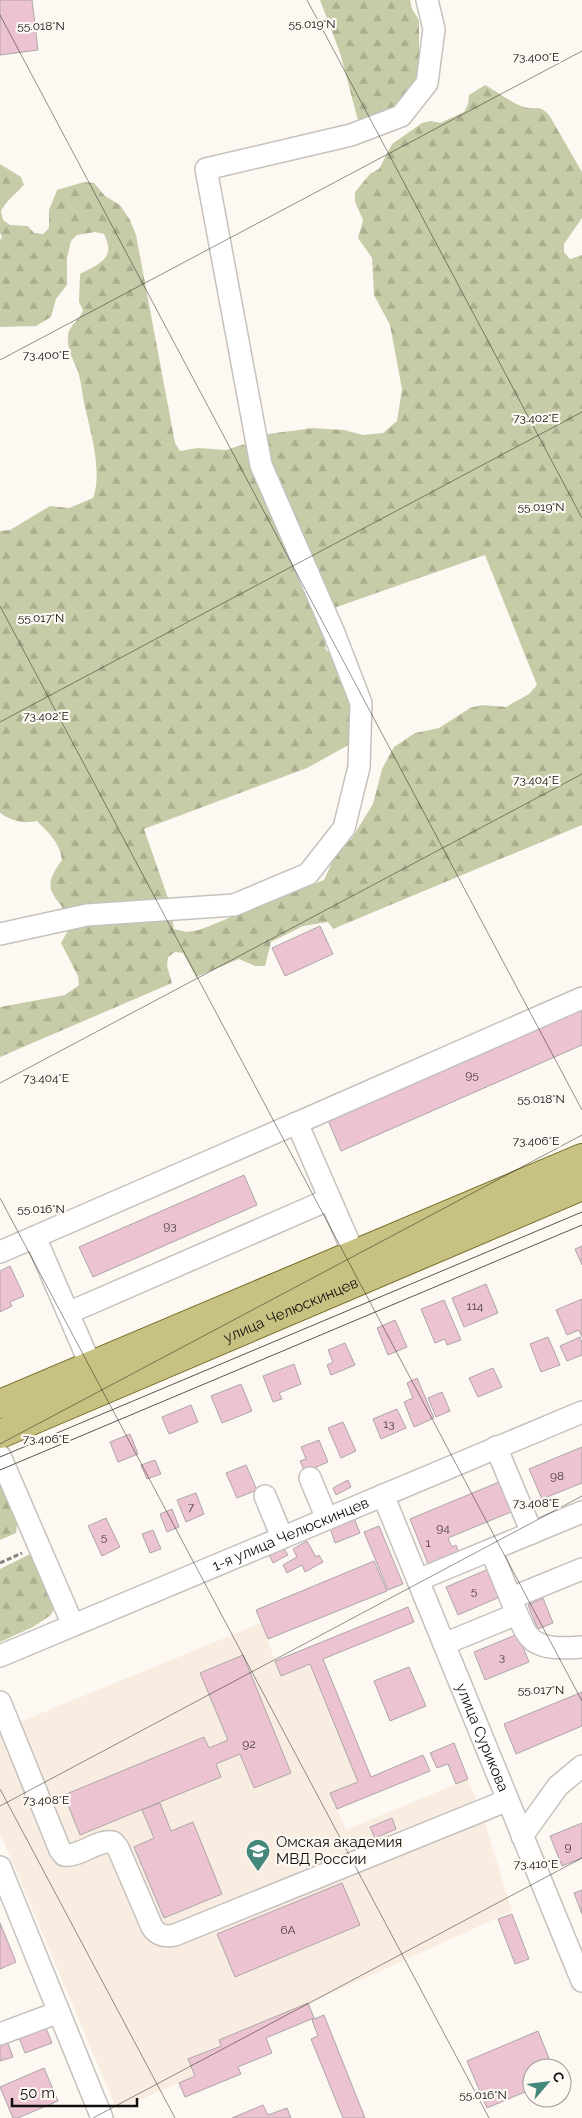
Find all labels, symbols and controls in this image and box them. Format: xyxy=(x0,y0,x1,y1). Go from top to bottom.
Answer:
text: 55.019°N xyxy=(289,17,335,31)
text: 55.018°N xyxy=(17,19,65,33)
text: 73.400°E xyxy=(513,50,559,64)
text: 73.400°E xyxy=(23,348,69,362)
text: 73.402°E xyxy=(513,411,559,425)
text: 55.019°N xyxy=(518,500,564,514)
text: 55.017°N xyxy=(18,611,64,625)
text: 73.402°E xyxy=(23,709,69,723)
text: 73.404°E xyxy=(513,773,559,787)
house number: 95 xyxy=(465,1068,479,1082)
text: 73.404°E xyxy=(23,1071,69,1085)
text: 55.018°N xyxy=(517,1092,565,1106)
text: 73.406°E xyxy=(513,1134,559,1148)
text: 55.016°N xyxy=(17,1202,65,1216)
house number: 93 xyxy=(163,1219,177,1233)
street label: улица Челюскинцев xyxy=(221,1274,361,1347)
house number: 114 xyxy=(467,1299,484,1313)
house number: 13 xyxy=(383,1417,395,1431)
text: 73.406°E xyxy=(23,1432,69,1446)
house number: 98 xyxy=(550,1469,564,1483)
street label: 1-я улица Челюскинцев xyxy=(210,1493,371,1575)
text: 73.408°E xyxy=(513,1496,559,1510)
house number: 7 xyxy=(188,1500,195,1514)
house number: 94 xyxy=(436,1521,450,1535)
house number: 5 xyxy=(101,1530,108,1544)
house number: 1 xyxy=(425,1536,431,1550)
house number: 5 xyxy=(471,1584,478,1598)
house number: 3 xyxy=(499,1650,505,1664)
street label: улица Сурикова xyxy=(452,1681,512,1794)
text: 55.017°N xyxy=(518,1683,564,1697)
house number: 92 xyxy=(242,1737,256,1751)
text: 73.408°E xyxy=(23,1793,69,1807)
place label: Омская академия МВД России xyxy=(276,1833,402,1868)
school or university icon: Омская академия МВД России xyxy=(245,1838,271,1872)
house number: 9 xyxy=(564,1840,572,1854)
text: 73.410°E xyxy=(514,1857,558,1871)
house number: 6А xyxy=(280,1923,296,1937)
north arrow xyxy=(522,2058,572,2108)
text: С xyxy=(549,2069,568,2085)
scale bar xyxy=(12,2076,138,2108)
text: 50 m xyxy=(20,2084,55,2102)
text: 55.016°N xyxy=(459,2088,507,2102)

